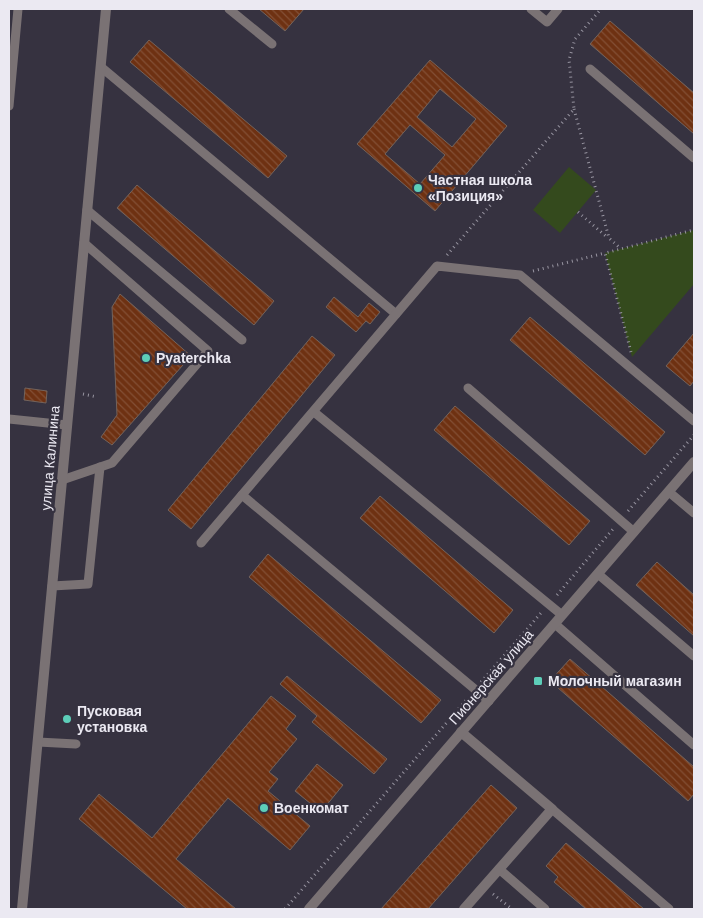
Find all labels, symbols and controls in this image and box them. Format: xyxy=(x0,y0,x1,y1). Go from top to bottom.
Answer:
place label: Частная школа «Позиция» xyxy=(428,172,532,204)
marker: Частная школа «Позиция» xyxy=(412,182,424,194)
place label: Pyaterchka xyxy=(156,350,231,366)
marker: Pyaterchka xyxy=(140,352,152,364)
street label: улица Калинина xyxy=(37,405,63,511)
street label: Пионерская улица xyxy=(446,626,537,728)
place label: Молочный магазин xyxy=(548,673,682,689)
marker: Молочный магазин xyxy=(532,675,544,687)
place label: Пусковая установка xyxy=(77,703,147,735)
marker: Пусковая установка xyxy=(61,713,73,725)
place label: Военкомат xyxy=(274,800,349,816)
marker: Военкомат xyxy=(258,802,270,814)

